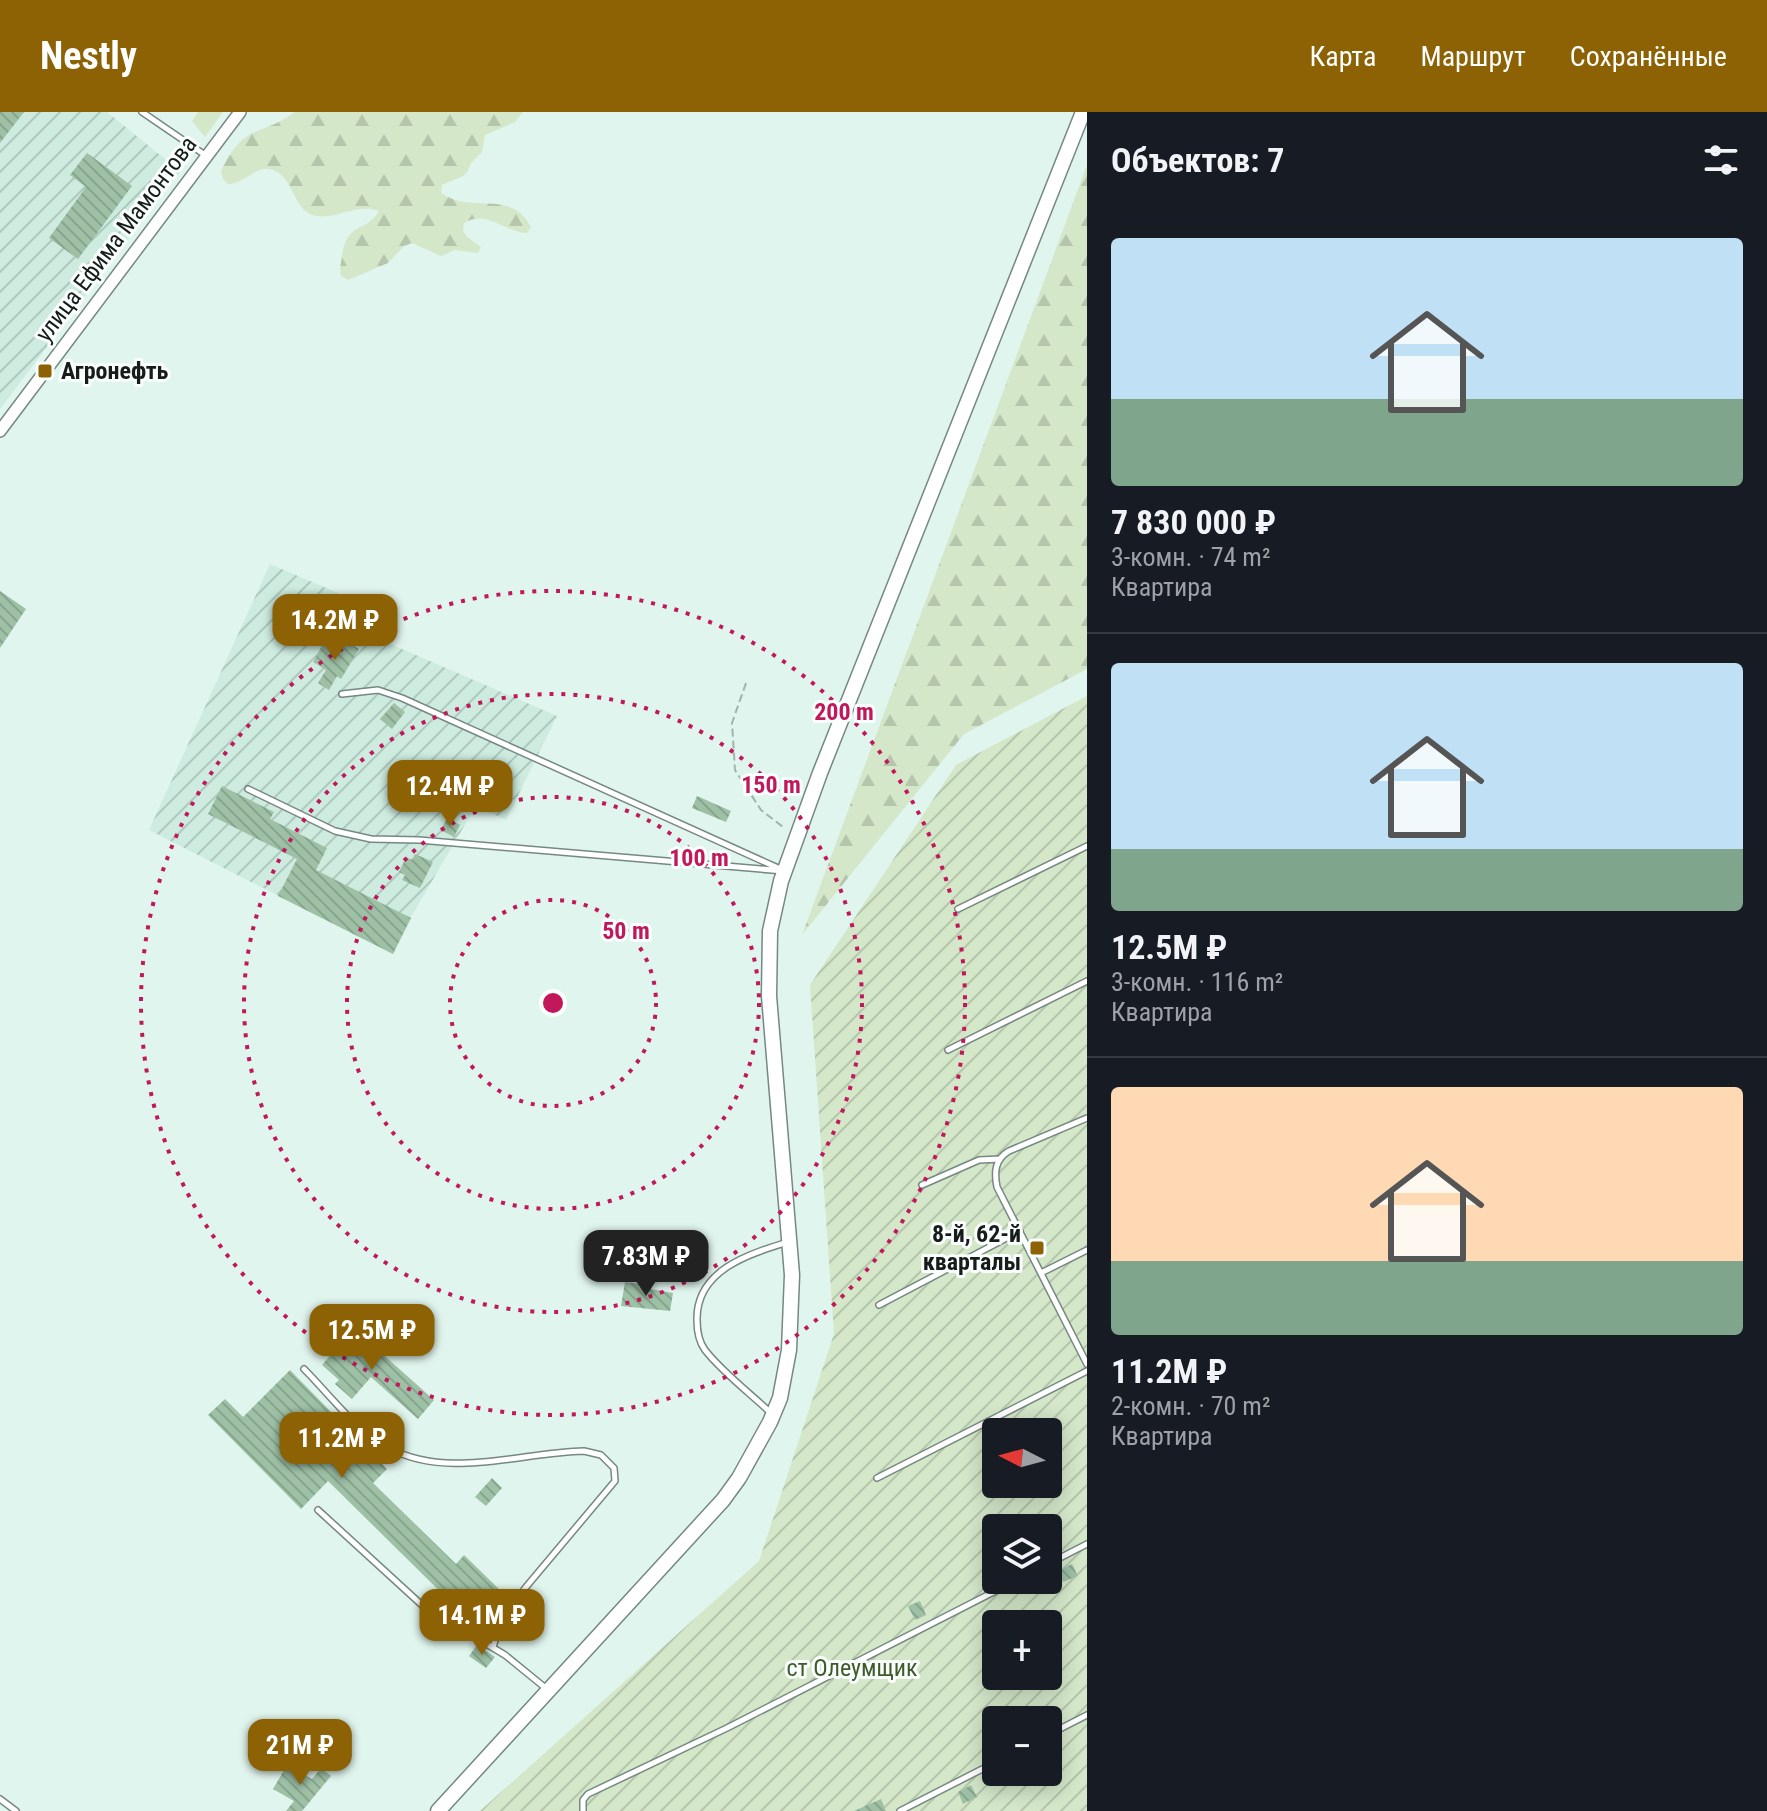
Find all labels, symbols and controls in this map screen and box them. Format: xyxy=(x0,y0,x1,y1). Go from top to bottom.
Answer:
text: Nestly xyxy=(40,34,137,78)
text: Карта xyxy=(1310,40,1376,73)
text: Маршрут xyxy=(1420,40,1526,73)
text: Сохранённые xyxy=(1570,40,1727,73)
street label: улица Ефима Мамонтова xyxy=(30,131,202,347)
icon: filters xyxy=(1699,138,1743,182)
text: Объектов: 7 xyxy=(1111,140,1285,180)
icon: home xyxy=(1355,290,1499,434)
place label: Агронефть xyxy=(61,357,169,385)
marker: Агронефть xyxy=(36,362,54,380)
text: 7 830 000 ₽ xyxy=(1111,502,1276,542)
text: 3-комн. · 74 m² xyxy=(1111,542,1271,572)
text: Квартира xyxy=(1111,572,1213,602)
pin: 14.2M ₽ xyxy=(261,594,409,662)
text: 14.2M ₽ xyxy=(291,605,379,635)
text: 200 m xyxy=(814,698,874,726)
icon: home xyxy=(1355,715,1499,859)
pin: 12.4M ₽ xyxy=(376,760,524,828)
text: 12.4M ₽ xyxy=(406,771,494,801)
text: 150 m xyxy=(741,771,801,799)
text: 100 m xyxy=(669,844,729,872)
text: 50 m xyxy=(602,917,650,945)
text: 12.5M ₽ xyxy=(1111,927,1227,967)
text: 3-комн. · 116 m² xyxy=(1111,967,1283,997)
centre of rings xyxy=(539,989,567,1017)
text: Квартира xyxy=(1111,997,1213,1027)
icon: home xyxy=(1355,1139,1499,1283)
place label: 8-й, 62-й кварталы xyxy=(923,1220,1021,1276)
pin: 7.83M ₽ xyxy=(572,1230,720,1298)
marker: 8-й, 62-й кварталы xyxy=(1028,1239,1046,1257)
text: 7.83M ₽ xyxy=(602,1241,690,1271)
pin: 12.5M ₽ xyxy=(298,1304,446,1372)
text: 12.5M ₽ xyxy=(328,1315,416,1345)
text: 11.2M ₽ xyxy=(1111,1351,1227,1391)
text: 2-комн. · 70 m² xyxy=(1111,1391,1271,1421)
pin: 11.2M ₽ xyxy=(268,1412,416,1480)
north arrow xyxy=(982,1418,1062,1498)
map controls xyxy=(982,1418,1062,1786)
text: Квартира xyxy=(1111,1421,1213,1451)
text: 11.2M ₽ xyxy=(298,1423,386,1453)
button: layers xyxy=(982,1514,1062,1594)
pin: 14.1M ₽ xyxy=(408,1589,556,1657)
text: 14.1M ₽ xyxy=(438,1600,526,1630)
button: + xyxy=(982,1610,1062,1690)
park label: ст Олеумщик xyxy=(786,1654,918,1682)
button: − xyxy=(982,1706,1062,1786)
pin: 21M ₽ xyxy=(244,1719,356,1787)
text: 21M ₽ xyxy=(266,1730,334,1760)

